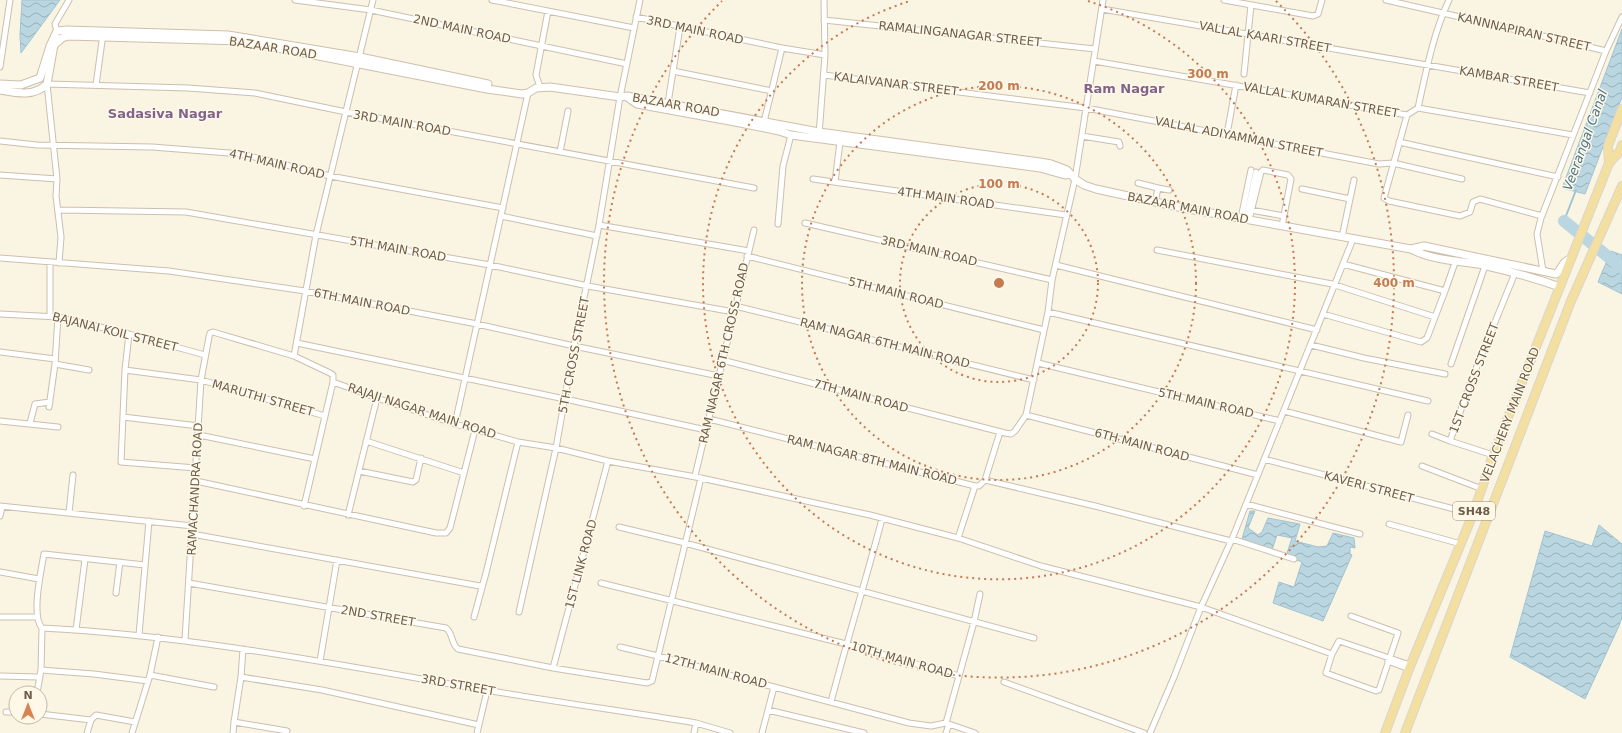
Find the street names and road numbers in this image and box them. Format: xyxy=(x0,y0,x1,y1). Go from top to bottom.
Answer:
street label: KANNNAPIRAN STREET xyxy=(1456,10,1593,54)
street label: 2ND MAIN ROAD xyxy=(412,12,512,46)
street label: 3RD MAIN ROAD xyxy=(645,13,745,47)
street label: RAMALINGANAGAR STREET xyxy=(878,18,1043,50)
street label: VALLAL KAARI STREET xyxy=(1198,18,1333,56)
street label: BAZAAR ROAD xyxy=(228,34,318,62)
street label: KAMBAR STREET xyxy=(1458,63,1560,95)
street label: KALAIVANAR STREET xyxy=(833,69,960,99)
street label: VALLAL KUMARAN STREET xyxy=(1242,79,1400,121)
street label: BAZAAR ROAD xyxy=(631,90,721,120)
street label: 3RD MAIN ROAD xyxy=(352,108,452,138)
street label: VALLAL ADIYAMMAN STREET xyxy=(1154,114,1325,160)
street label: 4TH MAIN ROAD xyxy=(228,146,326,182)
street label: 4TH MAIN ROAD xyxy=(897,184,995,212)
street label: BAZAAR MAIN ROAD xyxy=(1126,189,1250,227)
street label: 3RD MAIN ROAD xyxy=(879,233,979,269)
street label: 5TH MAIN ROAD xyxy=(349,234,447,264)
street label: RAM NAGAR 6TH CROSS ROAD xyxy=(696,261,752,445)
street label: 5TH MAIN ROAD xyxy=(847,274,945,312)
street label: 6TH MAIN ROAD xyxy=(313,286,411,318)
street label: 5TH CROSS STREET xyxy=(556,295,592,415)
street label: BAJANAI KOIL STREET xyxy=(51,310,180,355)
street label: RAM NAGAR 6TH MAIN ROAD xyxy=(799,315,971,371)
street label: 1ST CROSS STREET xyxy=(1446,320,1502,435)
street label: VELACHERY MAIN ROAD xyxy=(1478,345,1542,485)
street label: MARUTHI STREET xyxy=(211,377,316,419)
street label: 7TH MAIN ROAD xyxy=(812,377,910,415)
street label: RAJAJI NAGAR MAIN ROAD xyxy=(346,380,498,442)
street label: 5TH MAIN ROAD xyxy=(1157,385,1255,421)
street label: RAMACHANDRA ROAD xyxy=(185,422,205,556)
street label: 6TH MAIN ROAD xyxy=(1093,426,1191,464)
street label: RAM NAGAR 8TH MAIN ROAD xyxy=(786,432,958,488)
street label: KAVERI STREET xyxy=(1323,468,1416,506)
road number: SH48 xyxy=(1453,502,1495,520)
street label: 1ST LINK ROAD xyxy=(562,518,600,610)
street label: 2ND STREET xyxy=(340,603,417,630)
street label: 10TH MAIN ROAD xyxy=(849,639,955,681)
street label: 12TH MAIN ROAD xyxy=(663,651,769,691)
street label: 3RD STREET xyxy=(420,672,497,699)

